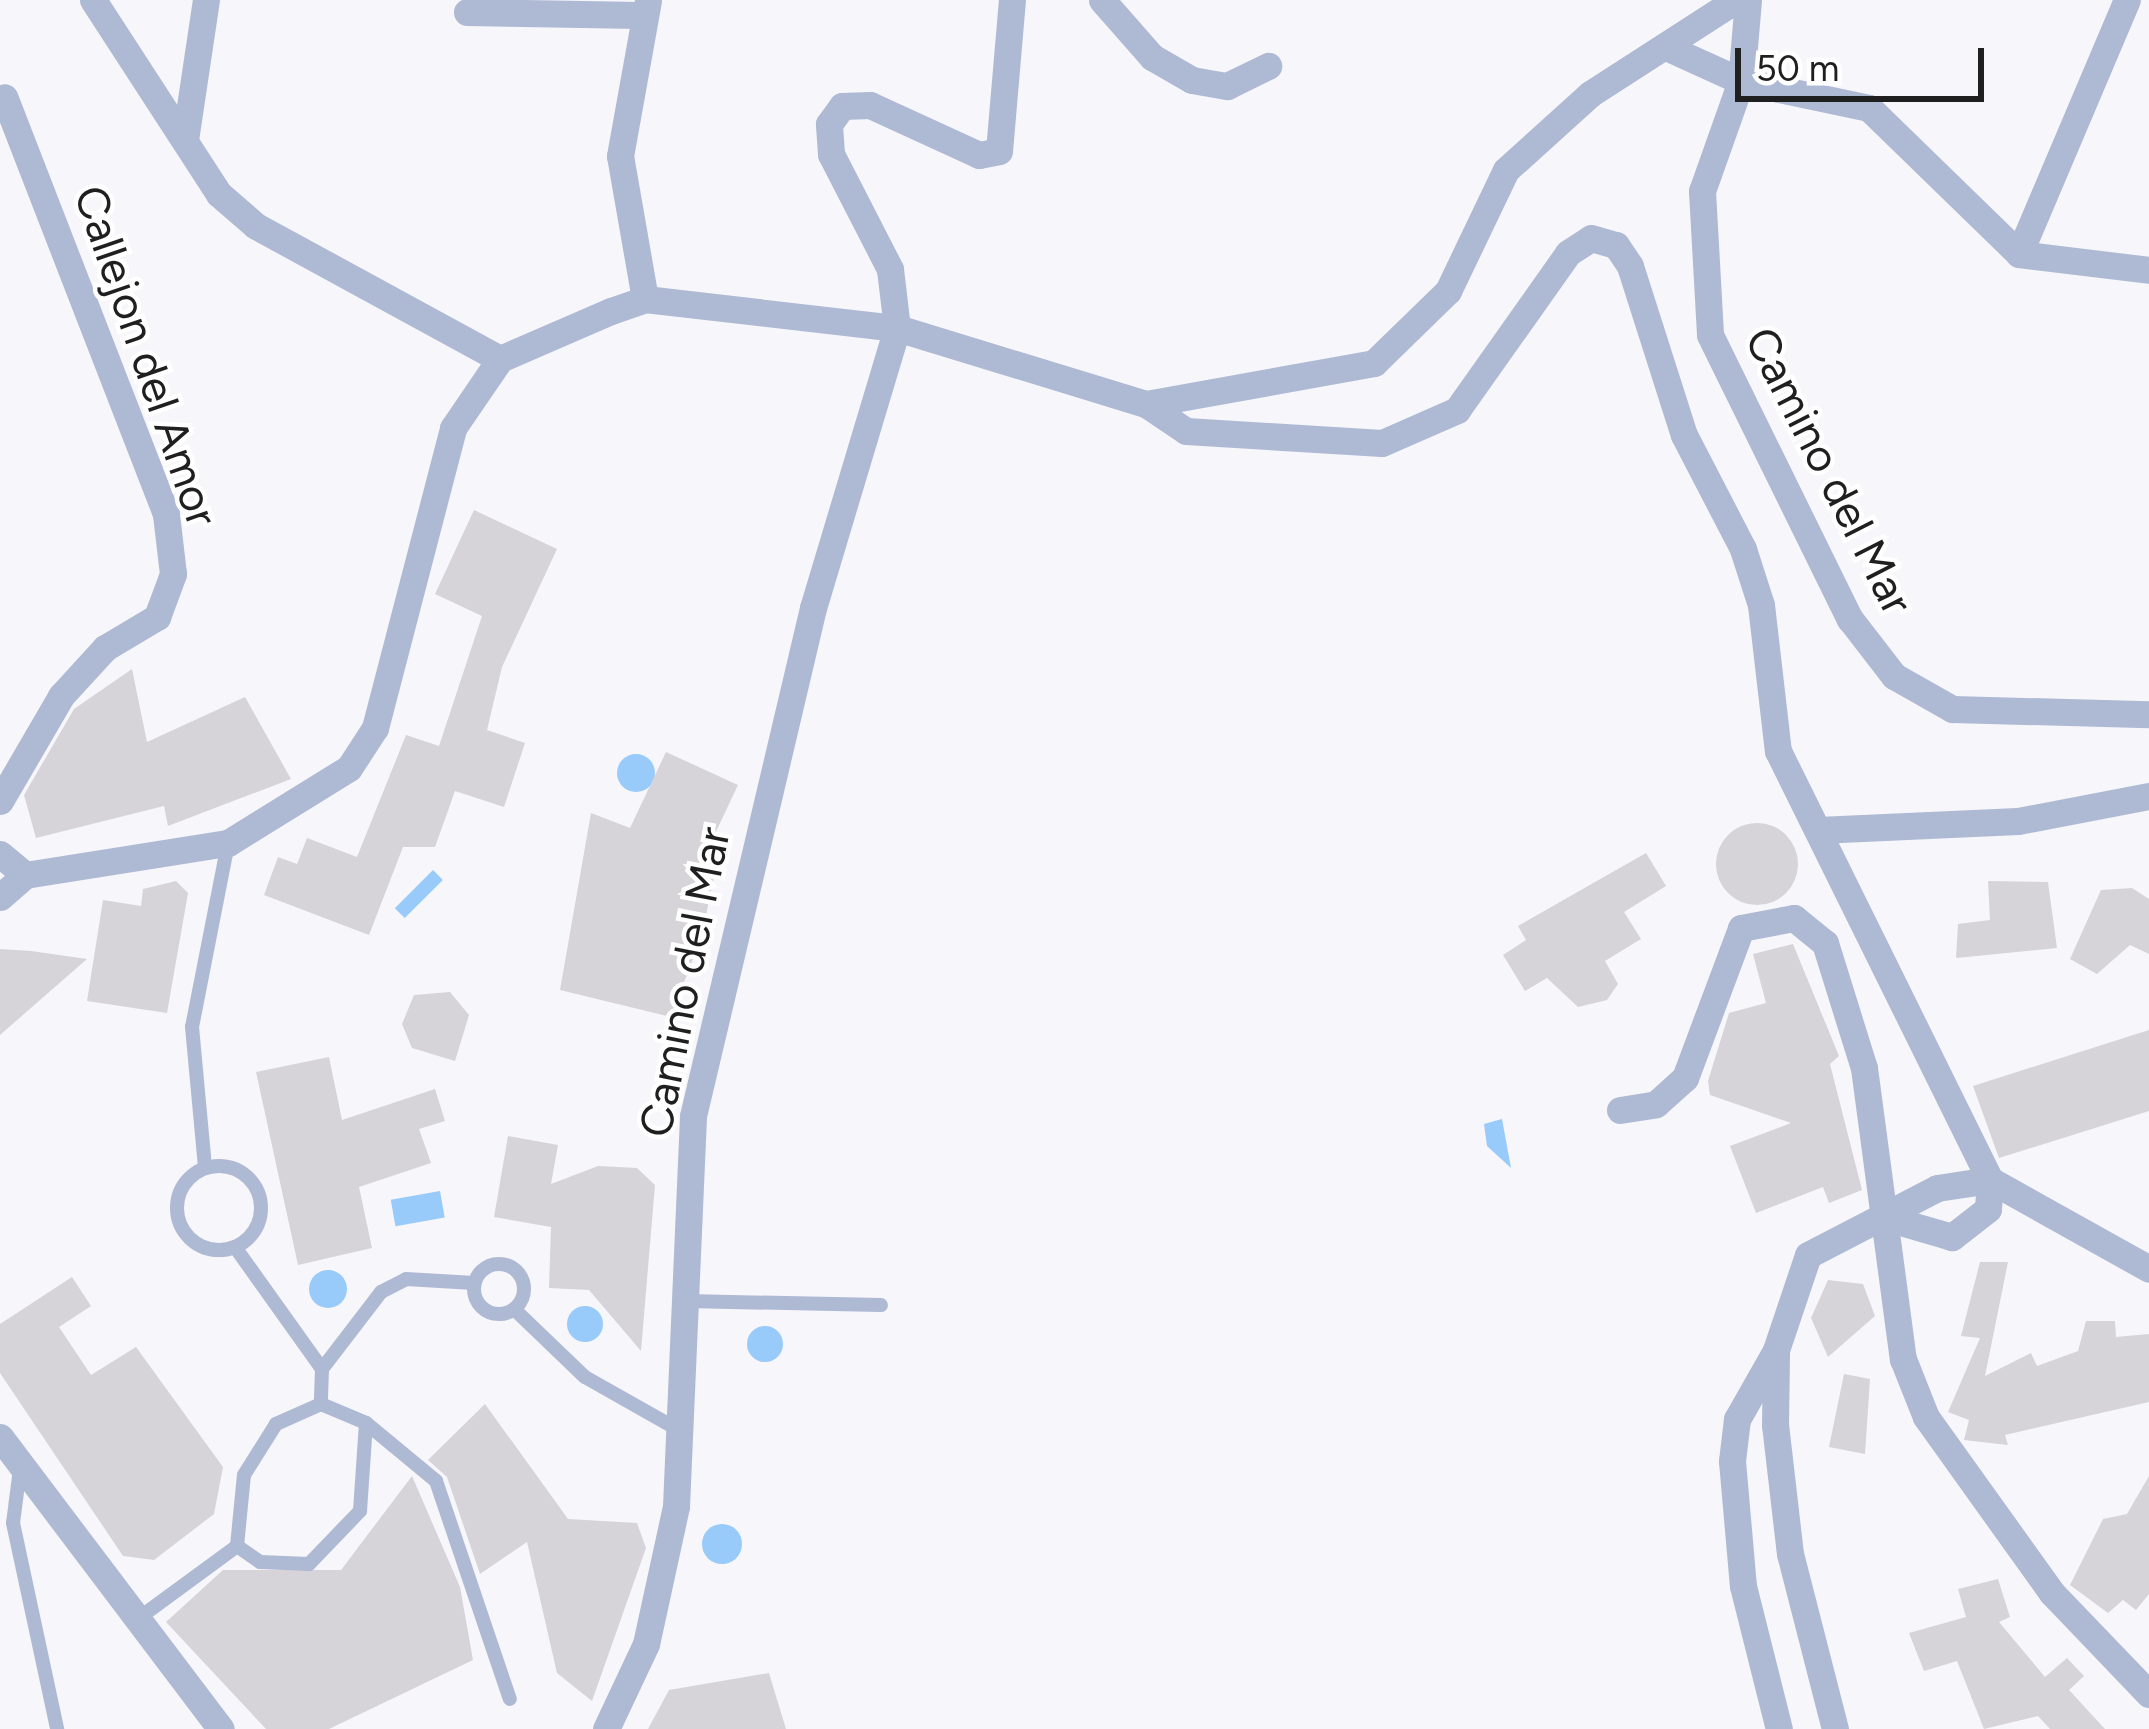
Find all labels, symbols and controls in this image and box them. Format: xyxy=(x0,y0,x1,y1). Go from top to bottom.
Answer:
scale bar xyxy=(1741,24,1990,98)
text: 50 m xyxy=(1756,47,1839,90)
street label: Callejon del Amor xyxy=(62,179,230,533)
street label: Camino del Mar xyxy=(1734,319,1924,623)
street label: Camino del Mar xyxy=(628,822,742,1142)

